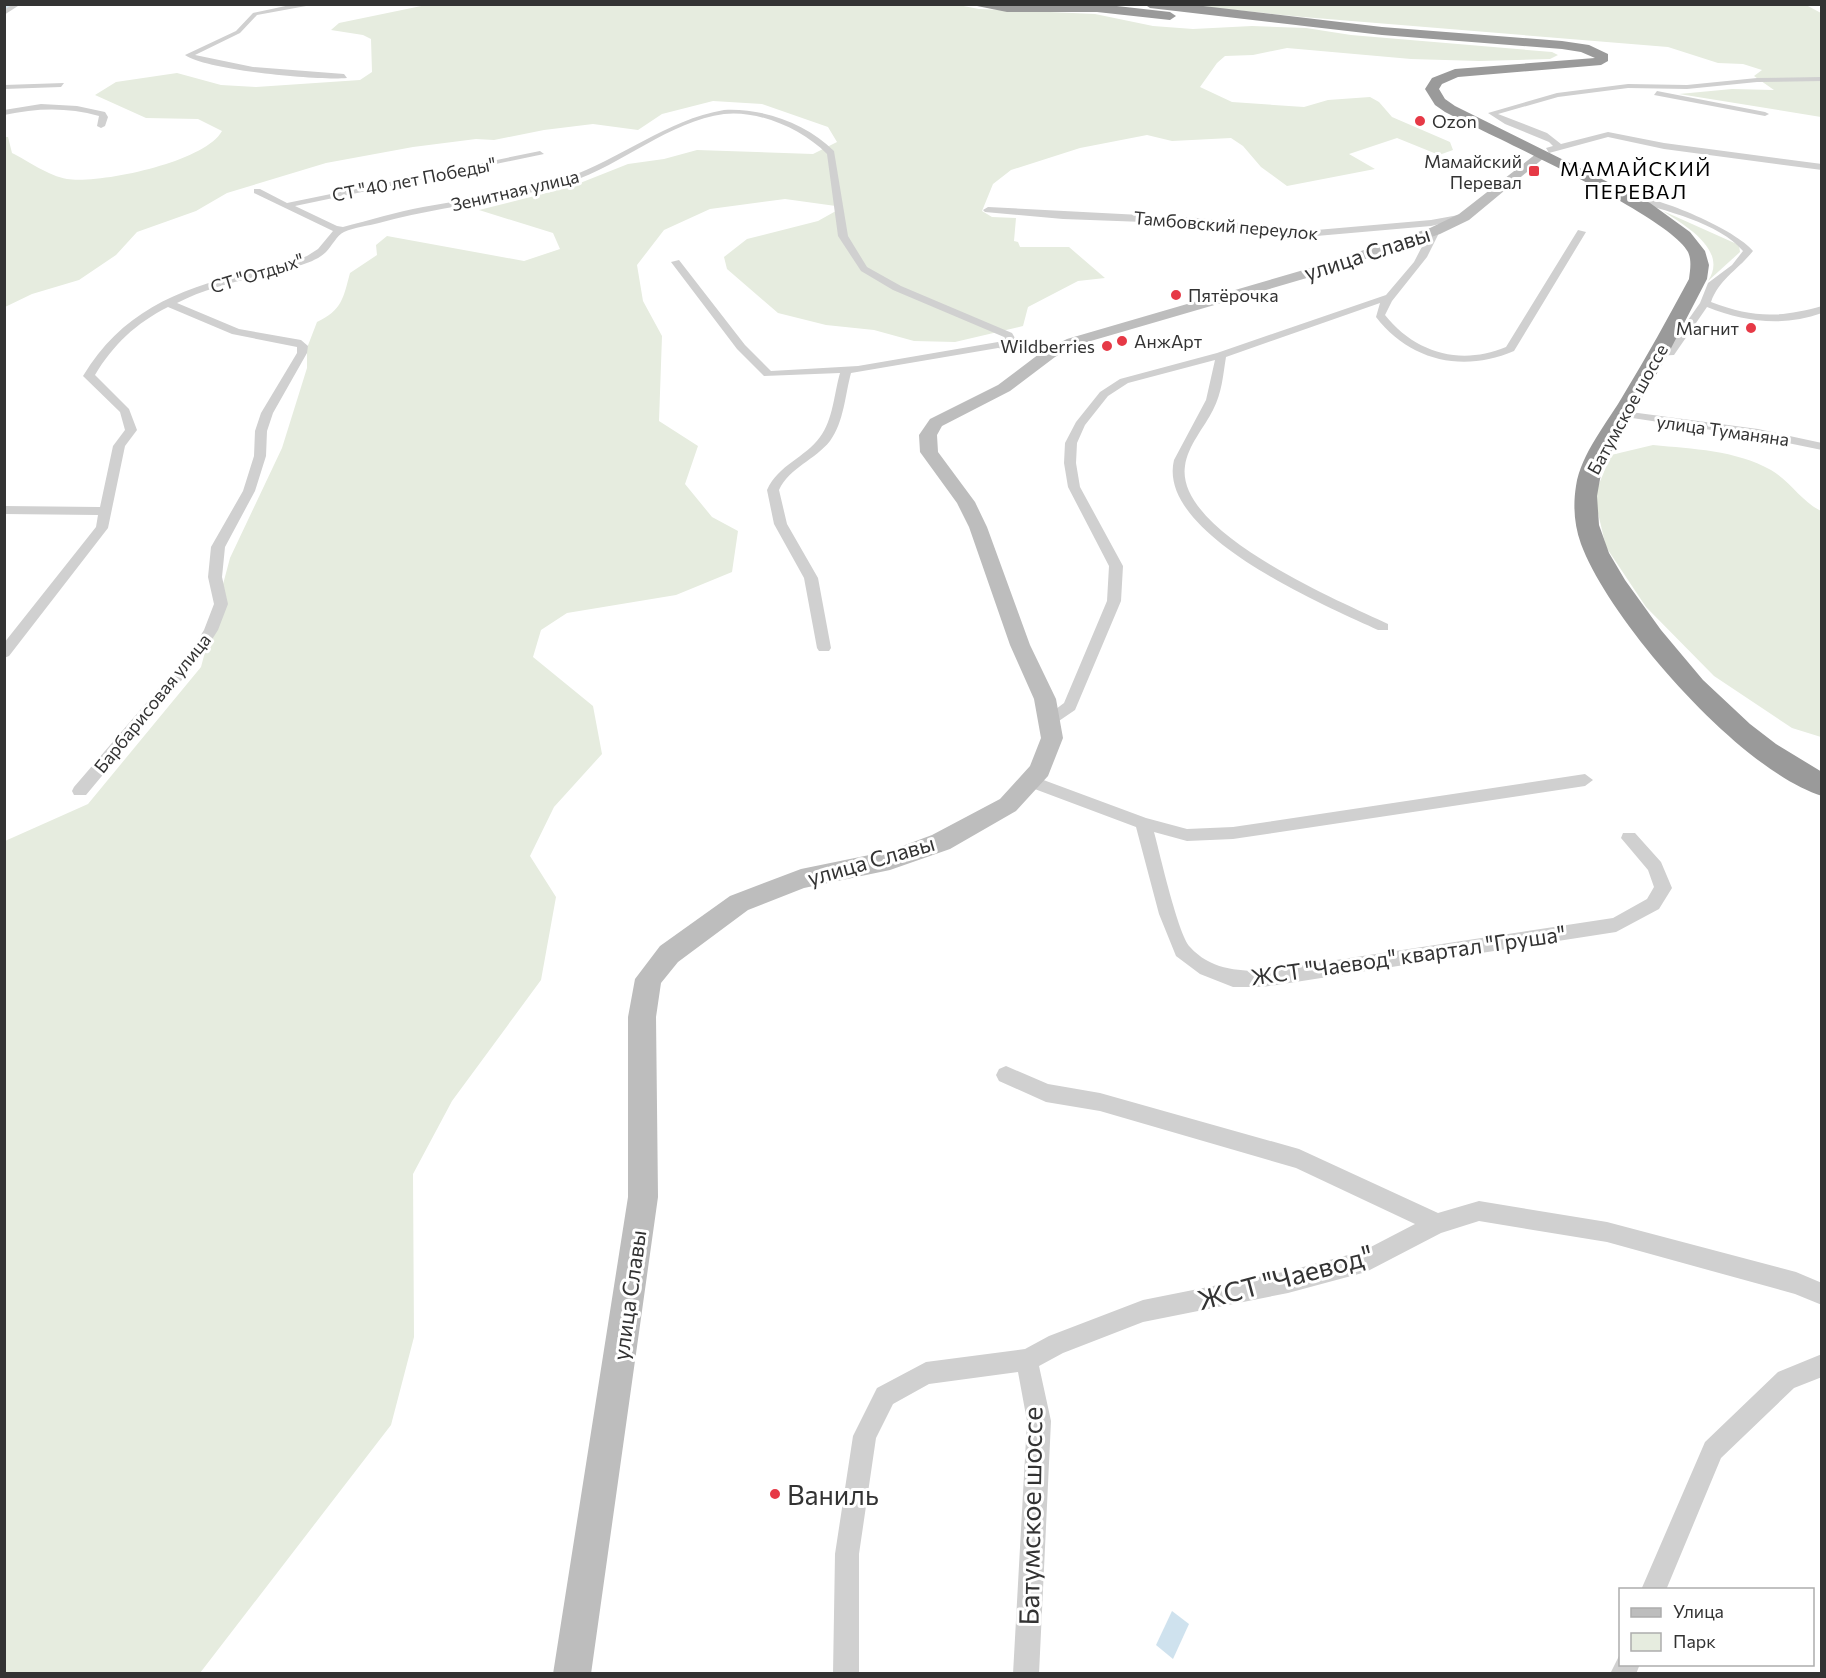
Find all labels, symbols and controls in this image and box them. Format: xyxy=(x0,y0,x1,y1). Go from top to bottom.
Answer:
place label: Ozon xyxy=(1432,110,1477,132)
marker: Ozon xyxy=(1413,114,1427,128)
place label: Мамайский Перевал xyxy=(1424,150,1522,193)
street label: СТ "40 лет Победы" xyxy=(330,152,498,206)
district label: МАМАЙСКИЙ ПЕРЕВАЛ xyxy=(1560,156,1712,203)
marker: Мамайский Перевал xyxy=(1527,164,1541,178)
street label: Зенитная улица xyxy=(449,165,581,215)
street label: Тамбовский переулок xyxy=(1133,206,1319,244)
street label: улица Славы xyxy=(1300,220,1434,286)
street label: СТ "Отдых" xyxy=(208,248,306,298)
place label: Пятёрочка xyxy=(1188,284,1279,306)
marker: Пятёрочка xyxy=(1169,288,1183,302)
place label: Магнит xyxy=(1676,317,1740,339)
marker: Магнит xyxy=(1744,321,1758,335)
place label: АнжАрт xyxy=(1134,330,1203,352)
marker: АнжАрт xyxy=(1115,334,1129,348)
place label: Wildberries xyxy=(1000,335,1095,357)
marker: Wildberries xyxy=(1100,339,1114,353)
street label: Батумское шоссе xyxy=(1582,340,1672,478)
street label: улица Туманяна xyxy=(1655,410,1791,450)
street label: Барбарисовая улица xyxy=(89,629,215,777)
street label: улица Славы xyxy=(804,829,938,891)
street label: ЖСТ "Чаевод" квартал "Груша" xyxy=(1249,919,1567,991)
street label: улица Славы xyxy=(607,1228,651,1362)
street label: ЖСТ "Чаевод" xyxy=(1194,1238,1376,1316)
street label: Батумское шоссе xyxy=(1012,1406,1048,1626)
place label: Ваниль xyxy=(787,1478,879,1511)
marker: Ваниль xyxy=(768,1487,782,1501)
legend xyxy=(1619,1588,1814,1666)
text: Улица xyxy=(1673,1600,1724,1622)
text: Парк xyxy=(1673,1630,1716,1652)

